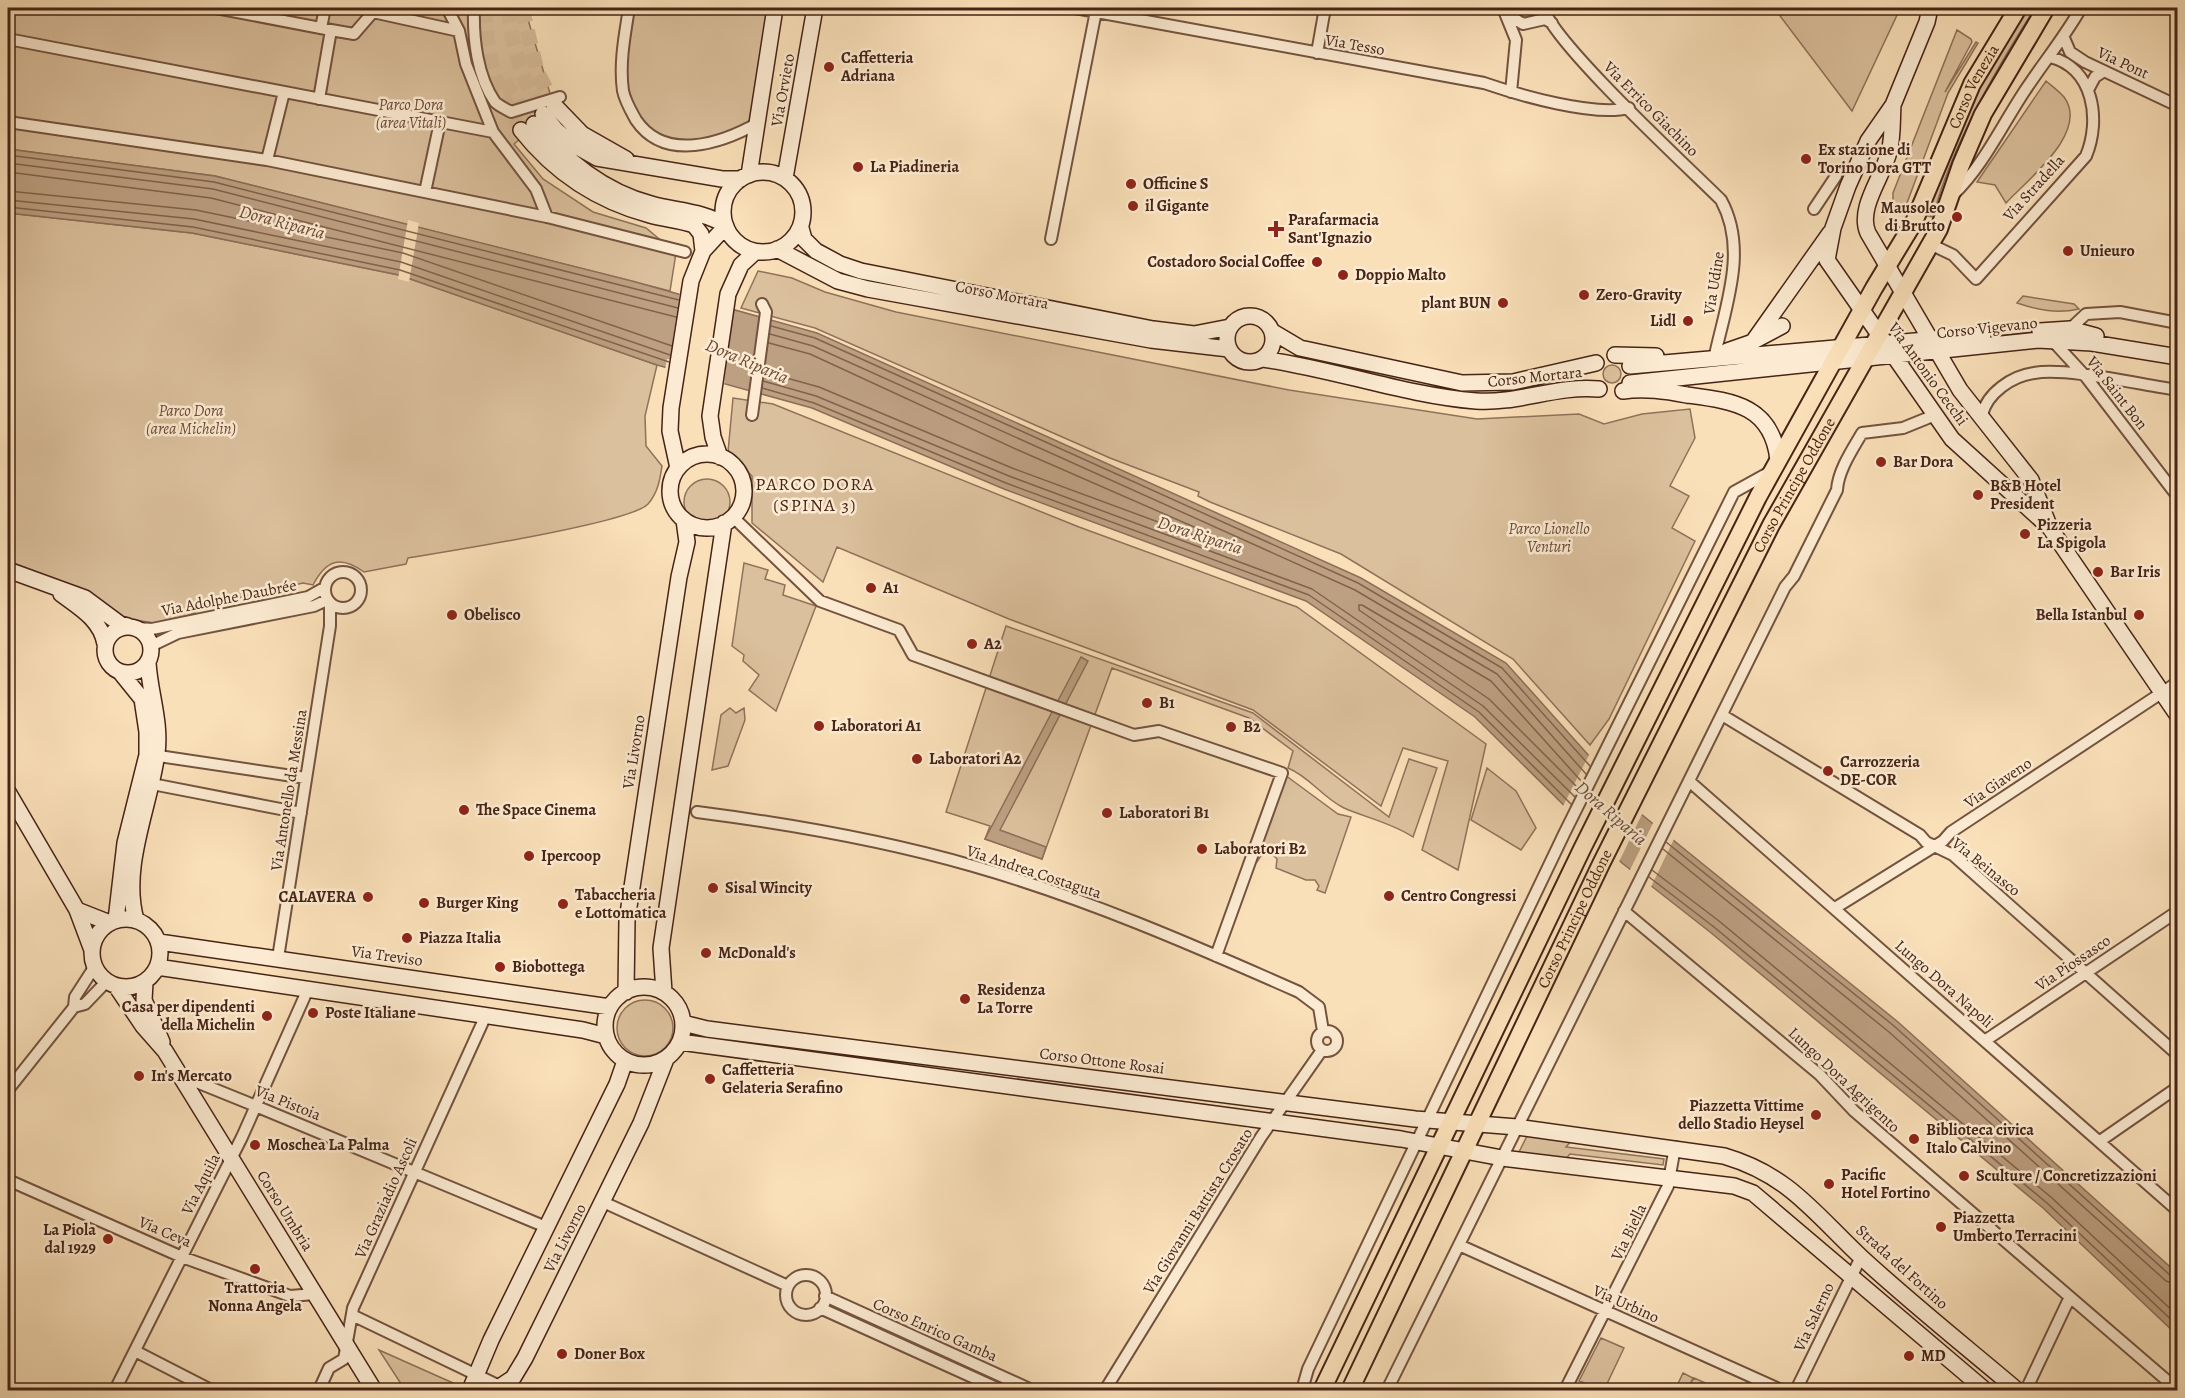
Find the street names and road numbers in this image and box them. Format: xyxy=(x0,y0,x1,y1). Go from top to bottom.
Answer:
street label: Via Tesso xyxy=(1323,29,1386,61)
street label: Corso Venezia xyxy=(1943,40,2005,132)
street label: Via Pont xyxy=(2093,41,2152,84)
street label: Via Orvieto xyxy=(766,52,800,129)
street label: Via Errico Giachino xyxy=(1598,56,1704,162)
street label: Via Stradella xyxy=(1998,150,2070,227)
street label: Via Udine xyxy=(1698,250,1730,317)
street label: Corso Mortara xyxy=(953,275,1051,315)
street label: Corso Vigevano xyxy=(1936,312,2039,344)
street label: Via Antonio Cecchi xyxy=(1882,317,1973,430)
street label: Via Saint Bon xyxy=(2081,351,2153,435)
street label: Corso Mortara xyxy=(1487,361,1584,393)
street label: Corso Principe Oddone xyxy=(1748,414,1841,557)
street label: Via Adolphe Daubrée xyxy=(159,574,298,622)
street label: Via Antonello da Messina xyxy=(265,707,313,873)
street label: Via Livorno xyxy=(617,713,651,792)
street label: Via Giaveno xyxy=(1959,752,2036,814)
street label: Via Beinasco xyxy=(1946,832,2025,902)
street label: Via Andrea Costaguta xyxy=(963,839,1105,904)
street label: Corso Principe Oddone xyxy=(1532,846,1618,992)
street label: Via Piossasco xyxy=(2030,930,2115,997)
street label: Lungo Dora Napoli xyxy=(1890,935,1998,1033)
street label: Via Treviso xyxy=(349,940,424,972)
street label: Lungo Dora Agrigento xyxy=(1783,1022,1905,1138)
street label: Corso Ottone Rosai xyxy=(1038,1042,1166,1080)
street label: Via Pistoia xyxy=(251,1079,325,1126)
street label: Via Giovanni Battista Crosato xyxy=(1137,1124,1258,1299)
street label: Via Graziadio Ascoli xyxy=(349,1134,423,1263)
street label: Via Aquila xyxy=(176,1149,226,1219)
street label: Corso Umbria xyxy=(251,1166,319,1256)
street label: Via Biella xyxy=(1605,1199,1652,1265)
street label: Via Livorno xyxy=(538,1200,592,1277)
street label: Via Ceva xyxy=(134,1211,195,1253)
street label: Strada del Fortino xyxy=(1851,1220,1953,1314)
street label: Via Urbino xyxy=(1588,1279,1663,1328)
street label: Via Salerno xyxy=(1788,1279,1840,1356)
street label: Corso Enrico Gamba xyxy=(869,1293,1001,1368)

